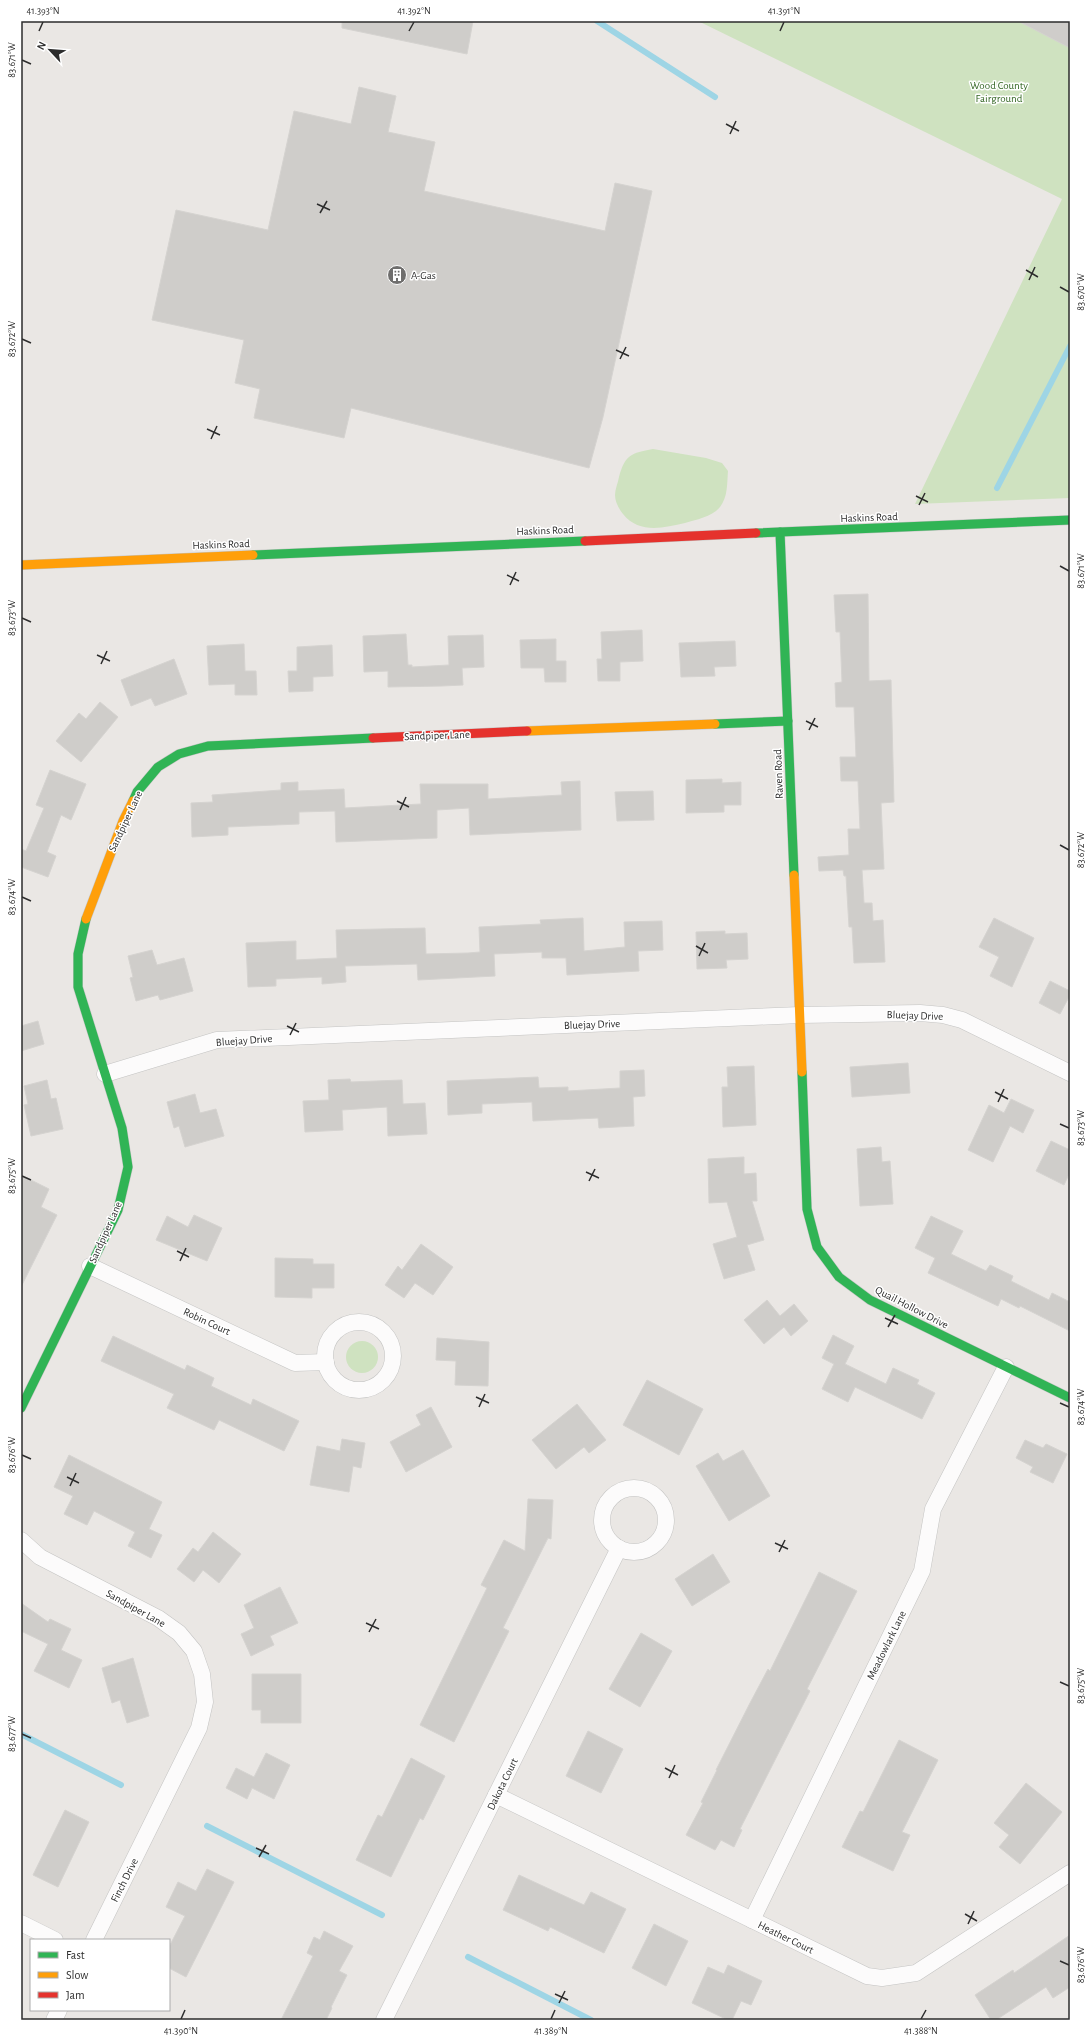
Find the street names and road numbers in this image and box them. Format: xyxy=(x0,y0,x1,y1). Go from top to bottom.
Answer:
street label: Haskins Road xyxy=(840,511,898,524)
street label: Haskins Road xyxy=(516,524,574,537)
street label: Haskins Road xyxy=(192,538,250,551)
street label: Sandpiper Lane xyxy=(404,729,470,742)
street label: Raven Road xyxy=(772,749,785,799)
street label: Sandpiper Lane xyxy=(107,789,144,853)
street label: Bluejay Drive xyxy=(887,1009,943,1022)
street label: Bluejay Drive xyxy=(564,1018,620,1031)
street label: Bluejay Drive xyxy=(215,1033,273,1048)
street label: Sandpiper Lane xyxy=(87,1200,124,1265)
street label: Quail Hollow Drive xyxy=(873,1284,950,1331)
street label: Robin Court xyxy=(182,1306,232,1337)
street label: Sandpiper Lane xyxy=(104,1588,167,1629)
street label: Meadowlark Lane xyxy=(865,1609,908,1681)
street label: Dakota Court xyxy=(485,1756,520,1812)
street label: Finch Drive xyxy=(109,1856,140,1904)
street label: Heather Court xyxy=(756,1919,816,1956)

